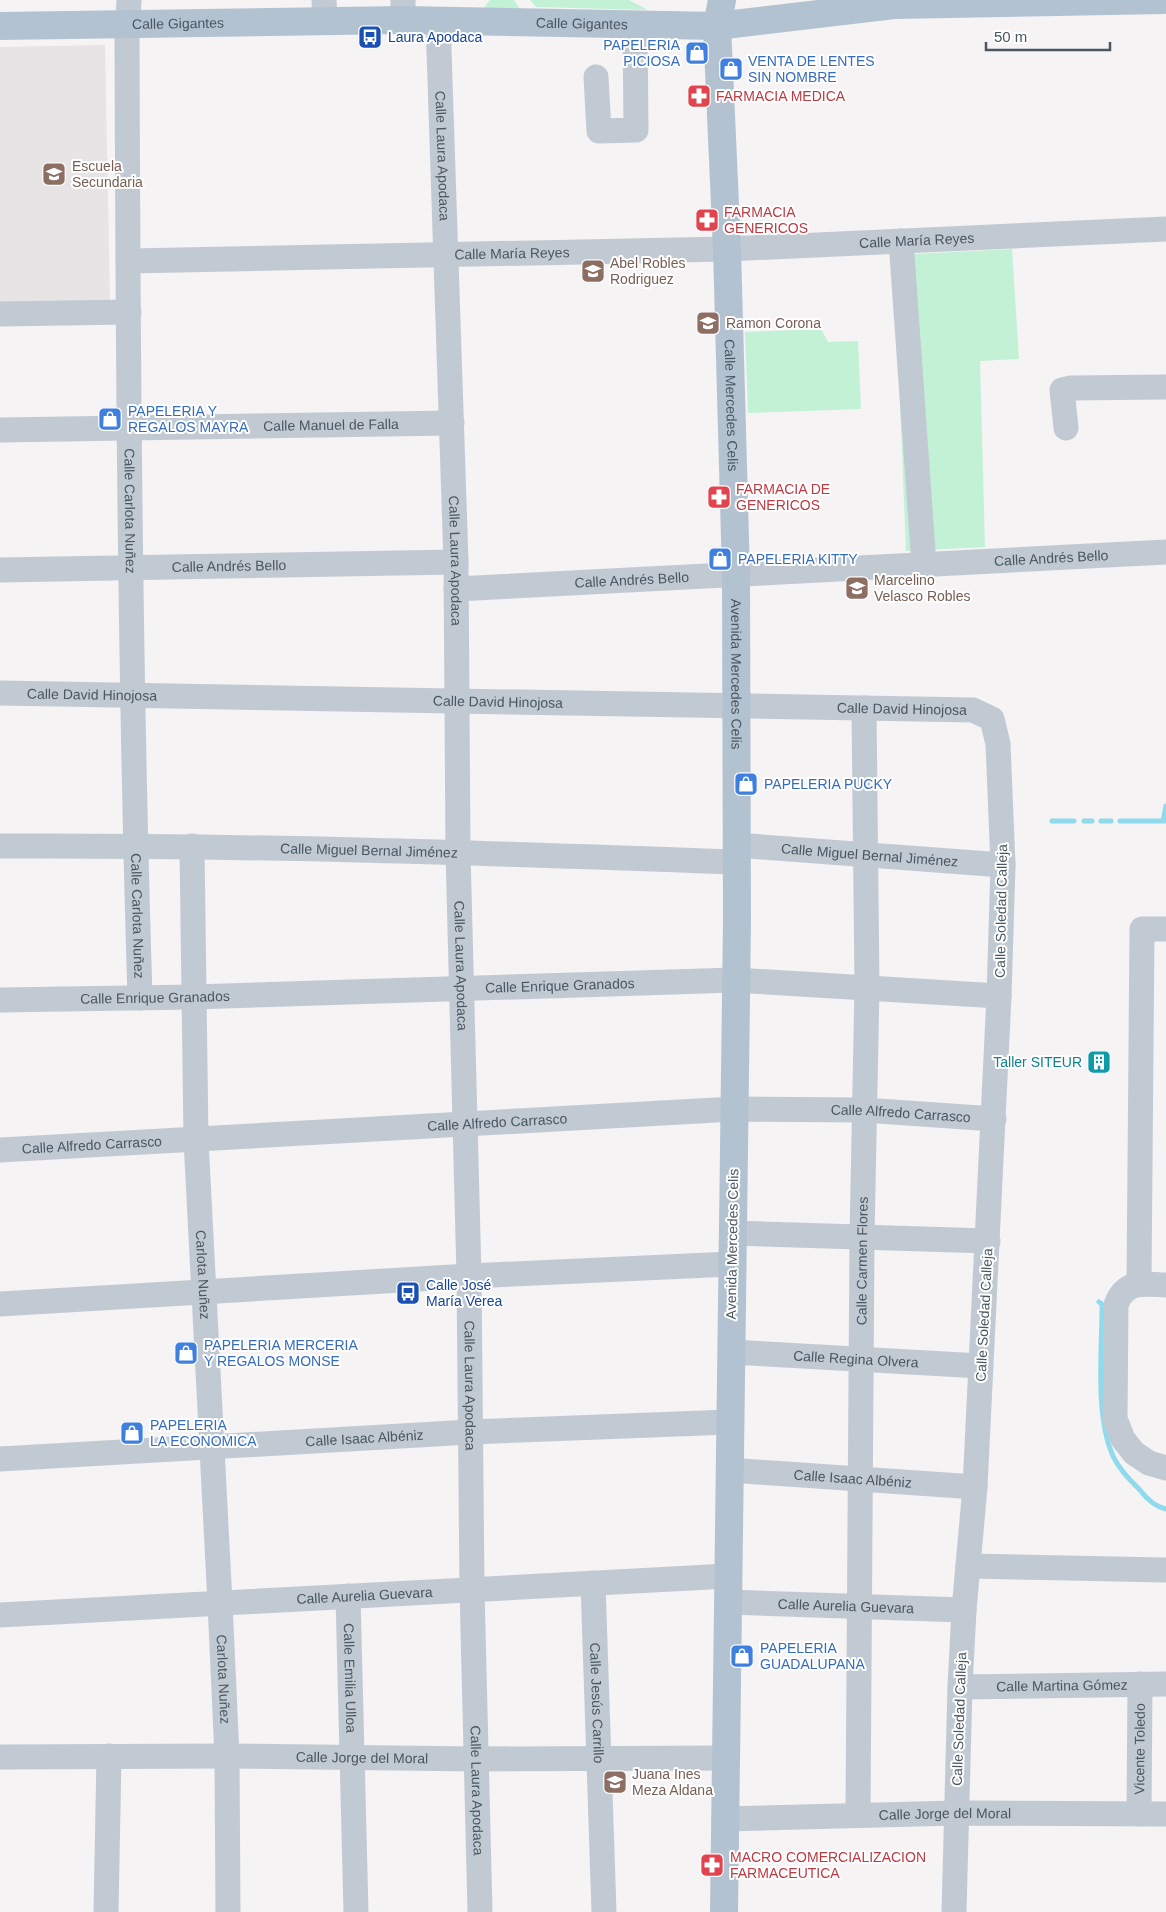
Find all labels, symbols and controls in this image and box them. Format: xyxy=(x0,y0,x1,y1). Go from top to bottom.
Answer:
street label: Calle Gigantes xyxy=(132,15,224,32)
street label: Calle Gigantes xyxy=(536,15,628,32)
scale bar xyxy=(986,20,1110,52)
bus stop icon: Laura Apodaca xyxy=(357,24,383,50)
text: 50 m xyxy=(994,28,1027,45)
place label: Laura Apodaca xyxy=(388,29,482,45)
place label: PAPELERIA PICIOSA xyxy=(603,37,681,69)
shop icon: PAPELERIA PICIOSA xyxy=(684,40,710,66)
place label: VENTA DE LENTES SIN NOMBRE xyxy=(748,53,875,85)
shop icon: VENTA DE LENTES SIN NOMBRE xyxy=(718,56,744,82)
pharmacy icon: FARMACIA MEDICA xyxy=(686,83,712,109)
place label: FARMACIA MEDICA xyxy=(716,88,846,104)
street label: Calle Laura Apodaca xyxy=(432,91,453,221)
place label: Escuela Secundaria xyxy=(72,158,143,190)
school or university icon: Escuela Secundaria xyxy=(41,161,67,187)
place label: FARMACIA GENERICOS xyxy=(724,204,808,236)
pharmacy icon: FARMACIA GENERICOS xyxy=(694,207,720,233)
street label: Calle María Reyes xyxy=(859,230,975,251)
street label: Calle María Reyes xyxy=(454,244,570,262)
place label: Abel Robles Rodriguez xyxy=(610,255,686,287)
school or university icon: Abel Robles Rodriguez xyxy=(580,258,606,284)
school or university icon: Ramon Corona xyxy=(695,310,721,336)
place label: Ramon Corona xyxy=(726,315,821,331)
street label: Calle Mercedes Celis xyxy=(721,339,741,472)
place label: PAPELERIA Y REGALOS MAYRA xyxy=(128,403,249,435)
shop icon: PAPELERIA Y REGALOS MAYRA xyxy=(97,406,123,432)
street label: Calle Manuel de Falla xyxy=(263,416,399,434)
street label: Calle Carlota Nuñez xyxy=(121,448,139,574)
place label: FARMACIA DE GENERICOS xyxy=(736,481,830,513)
pharmacy icon: FARMACIA DE GENERICOS xyxy=(706,484,732,510)
street label: Calle Laura Apodaca xyxy=(446,495,464,626)
shop icon: PAPELERIA KITTY xyxy=(707,546,733,572)
street label: Calle Andrés Bello xyxy=(994,547,1109,569)
place label: PAPELERIA KITTY xyxy=(738,551,858,567)
street label: Calle Andrés Bello xyxy=(172,557,287,575)
street label: Calle Andrés Bello xyxy=(574,569,690,591)
place label: Marcelino Velasco Robles xyxy=(874,572,971,604)
school or university icon: Marcelino Velasco Robles xyxy=(844,575,870,601)
street label: Avenida Mercedes Celis xyxy=(728,599,745,750)
street label: Calle David Hinojosa xyxy=(27,685,157,704)
street label: Calle David Hinojosa xyxy=(433,693,563,711)
street label: Calle David Hinojosa xyxy=(837,700,967,718)
shop icon: PAPELERIA PUCKY xyxy=(733,771,759,797)
place label: PAPELERIA PUCKY xyxy=(764,776,893,792)
street label: Calle Miguel Bernal Jiménez xyxy=(280,840,458,861)
street label: Calle Miguel Bernal Jiménez xyxy=(780,840,959,870)
street label: Calle Soledad Calleja xyxy=(992,844,1010,978)
street label: Calle Carlota Nuñez xyxy=(128,853,147,979)
street label: Calle Laura Apodaca xyxy=(451,900,471,1031)
street label: Calle Enrique Granados xyxy=(485,975,635,996)
street label: Calle Enrique Granados xyxy=(80,988,230,1007)
building icon: Taller SITEUR xyxy=(1086,1049,1112,1075)
place label: Taller SITEUR xyxy=(993,1054,1082,1070)
street label: Calle Alfredo Carrasco xyxy=(831,1102,971,1125)
street label: Calle Alfredo Carrasco xyxy=(427,1110,568,1134)
street label: Calle Alfredo Carrasco xyxy=(21,1133,163,1157)
street label: Avenida Mercedes Celis xyxy=(723,1169,741,1319)
street label: Calle Carmen Flores xyxy=(853,1197,871,1325)
street label: Carlota Nuñez xyxy=(193,1230,213,1320)
street label: Calle Soledad Calleja xyxy=(973,1248,996,1382)
place label: Calle José María Verea xyxy=(426,1277,502,1309)
bus stop icon: Calle José María Verea xyxy=(395,1280,421,1306)
street label: Calle Laura Apodaca xyxy=(461,1320,479,1451)
place label: PAPELERIA MERCERIA Y REGALOS MONSE xyxy=(204,1337,358,1369)
shop icon: PAPELERIA MERCERIA Y REGALOS MONSE xyxy=(173,1340,199,1366)
street label: Calle Regina Olvera xyxy=(793,1347,919,1370)
place label: PAPELERIA LA ECONOMICA xyxy=(150,1417,257,1449)
shop icon: PAPELERIA LA ECONOMICA xyxy=(119,1420,145,1446)
street label: Calle Isaac Albéniz xyxy=(305,1427,424,1449)
street label: Calle Isaac Albéniz xyxy=(793,1466,912,1491)
street label: Calle Aurelia Guevara xyxy=(296,1584,433,1607)
street label: Calle Aurelia Guevara xyxy=(778,1596,915,1616)
street label: Calle Emilia Ulloa xyxy=(341,1623,359,1733)
street label: Carlota Nuñez xyxy=(213,1634,234,1724)
place label: PAPELERIA GUADALUPANA xyxy=(760,1640,865,1672)
street label: Calle Jesús Carrillo xyxy=(587,1642,607,1764)
shop icon: PAPELERIA GUADALUPANA xyxy=(729,1643,755,1669)
street label: Calle Soledad Calleja xyxy=(949,1652,969,1786)
street label: Calle Martina Gómez xyxy=(996,1677,1128,1694)
street label: Vicente Toledo xyxy=(1131,1703,1148,1795)
street label: Calle Laura Apodaca xyxy=(467,1725,487,1856)
street label: Calle Jorge del Moral xyxy=(296,1749,428,1766)
place label: Juana Ines Meza Aldana xyxy=(632,1766,713,1798)
school or university icon: Juana Ines Meza Aldana xyxy=(602,1769,628,1795)
street label: Calle Jorge del Moral xyxy=(878,1805,1011,1823)
place label: MACRO COMERCIALIZACION FARMACEUTICA xyxy=(730,1849,926,1881)
pharmacy icon: MACRO COMERCIALIZACION FARMACEUTICA xyxy=(699,1852,725,1878)

